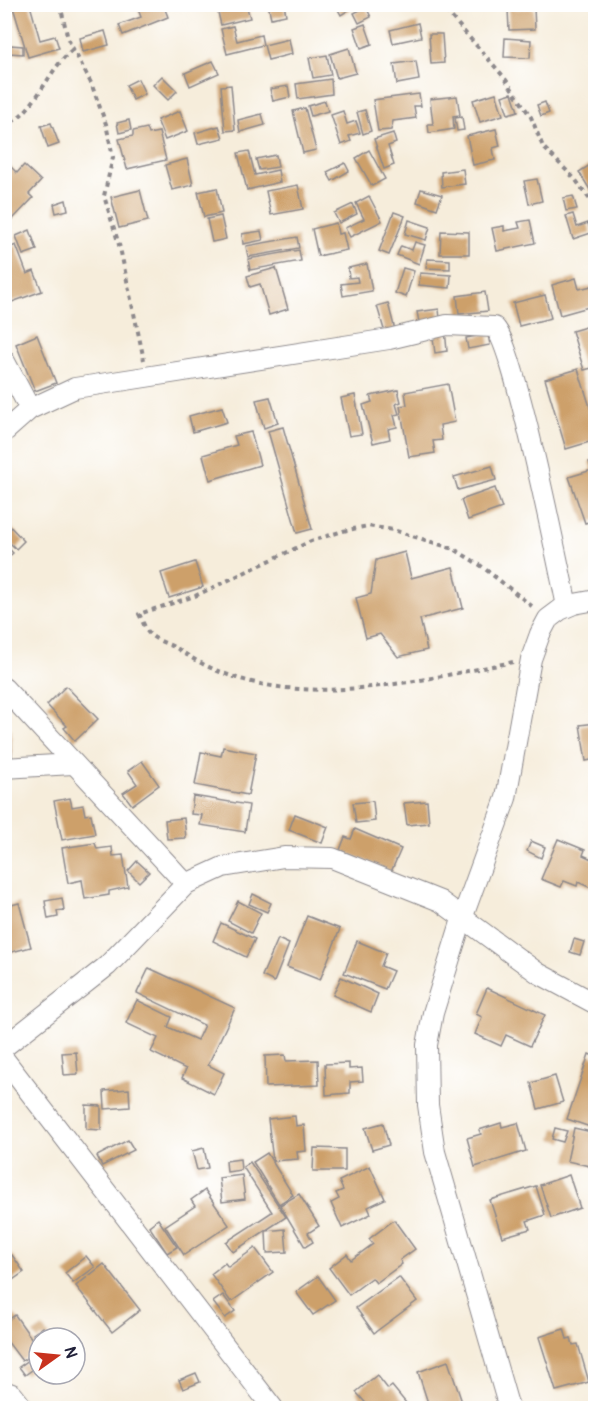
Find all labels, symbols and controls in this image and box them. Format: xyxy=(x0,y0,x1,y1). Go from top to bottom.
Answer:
north arrow xyxy=(27,1326,87,1386)
text: N xyxy=(59,1345,82,1360)

